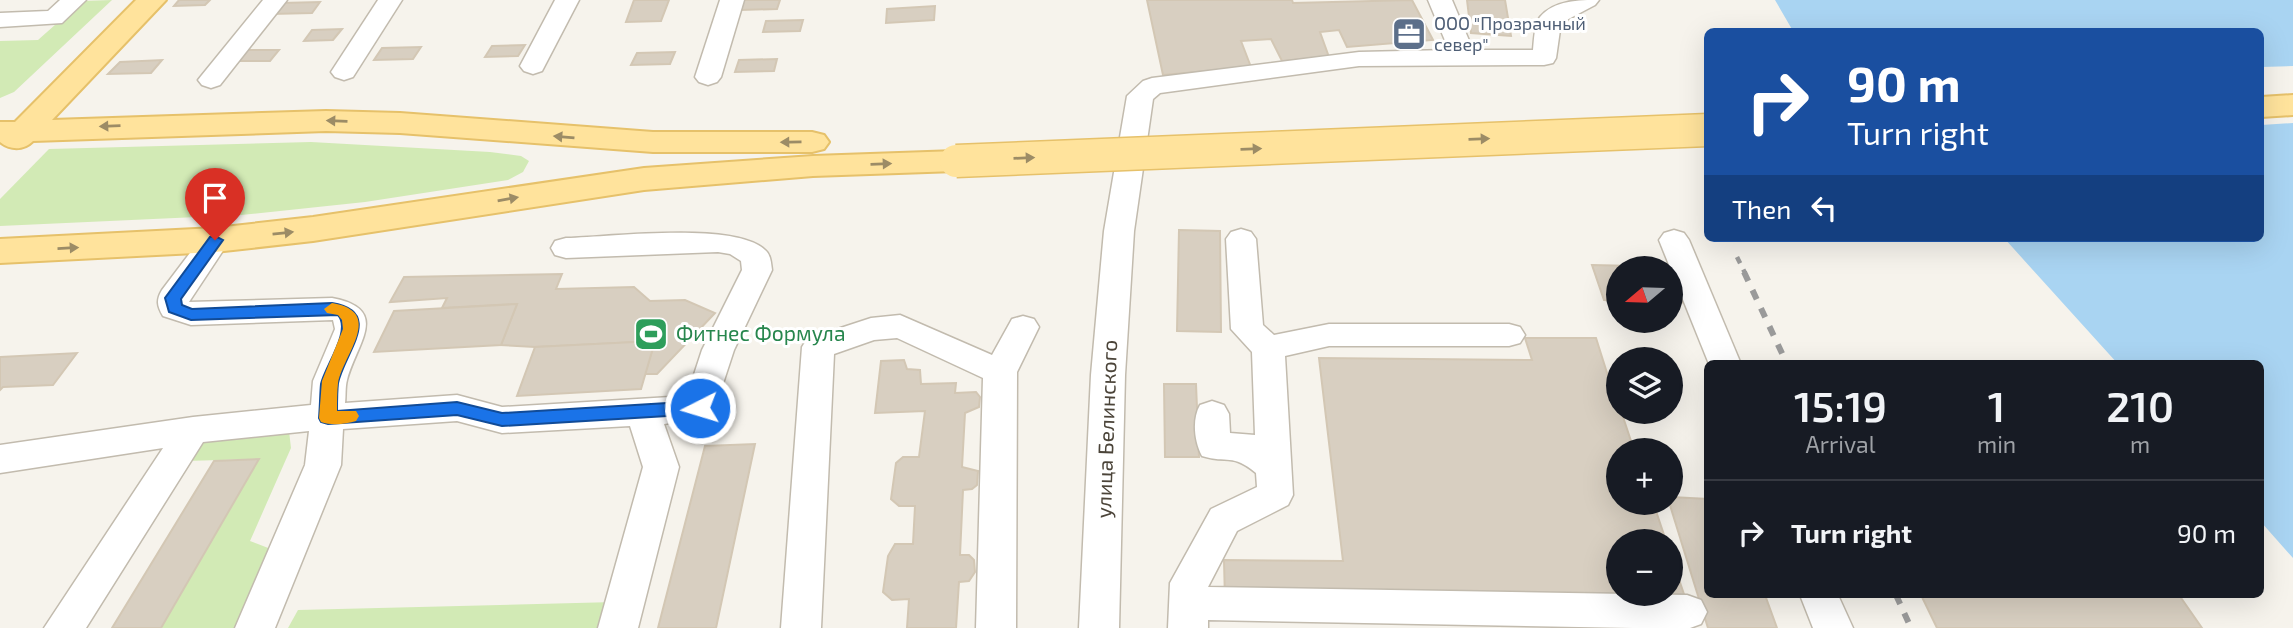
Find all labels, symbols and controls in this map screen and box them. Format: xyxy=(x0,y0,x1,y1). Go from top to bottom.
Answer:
place label: ООО "Прозрачный север" xyxy=(1434,12,1586,55)
office icon: ООО "Прозрачный север" xyxy=(1390,15,1428,53)
text: 90 m xyxy=(1847,53,1961,112)
icon: right xyxy=(1732,56,1823,147)
text: Turn right xyxy=(1847,113,1989,151)
one-way arrow xyxy=(326,116,348,127)
one-way arrow xyxy=(98,121,120,132)
one-way arrow xyxy=(553,131,575,142)
one-way arrow xyxy=(1468,134,1490,145)
one-way arrow xyxy=(780,136,802,148)
one-way arrow xyxy=(1240,143,1262,154)
one-way arrow xyxy=(1013,152,1035,163)
one-way arrow xyxy=(870,158,892,169)
pin xyxy=(185,168,245,240)
icon: arrive xyxy=(196,179,234,217)
icon: left xyxy=(1805,189,1843,227)
one-way arrow xyxy=(497,193,519,204)
text: Then xyxy=(1732,193,1791,224)
one-way arrow xyxy=(272,227,294,238)
one-way arrow xyxy=(57,243,79,254)
north arrow xyxy=(1606,256,1684,332)
map controls xyxy=(1606,256,1683,606)
sports icon: Фитнес Формула xyxy=(632,315,670,353)
place label: Фитнес Формула xyxy=(676,320,846,346)
street label: улица Белинского xyxy=(1090,339,1122,519)
button: layers xyxy=(1606,347,1683,424)
position arrow xyxy=(663,371,737,445)
text: 15:19 xyxy=(1794,380,1887,430)
text: 1 xyxy=(1988,380,2005,430)
text: 210 xyxy=(2106,380,2174,430)
text: Arrival xyxy=(1806,430,1876,458)
text: min xyxy=(1977,430,2016,458)
text: m xyxy=(2130,430,2150,458)
button: + xyxy=(1606,438,1683,515)
icon: right xyxy=(1732,514,1770,552)
text: Turn right xyxy=(1791,517,1912,548)
text: 90 m xyxy=(2177,517,2236,548)
button: − xyxy=(1606,529,1683,606)

